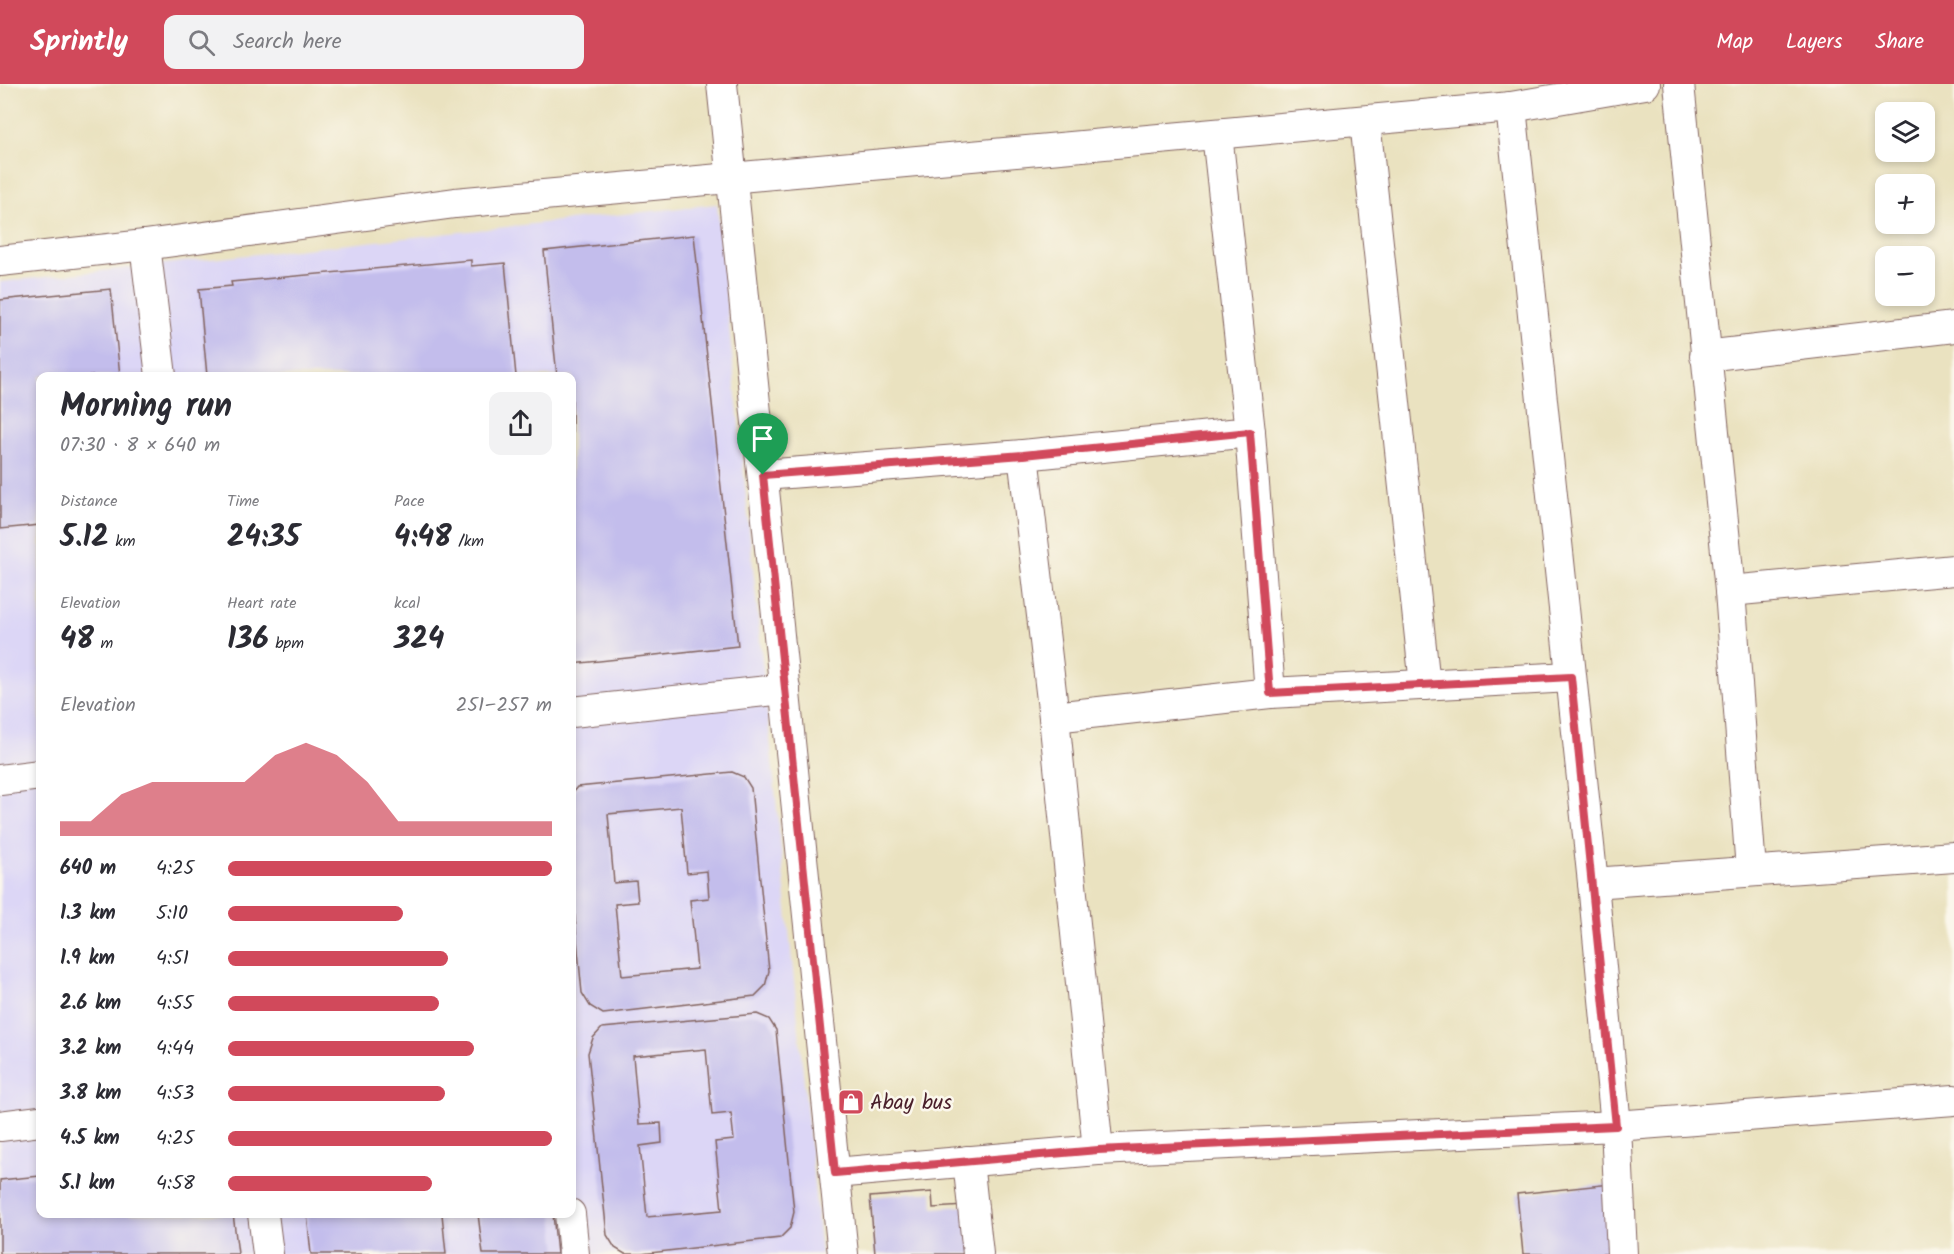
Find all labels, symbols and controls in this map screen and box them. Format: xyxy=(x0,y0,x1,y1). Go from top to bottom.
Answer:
search box xyxy=(164,15,584,69)
text: Sprintly xyxy=(30,20,128,65)
text: Search here xyxy=(233,25,342,60)
icon: search xyxy=(185,26,218,59)
text: Map xyxy=(1716,26,1753,59)
text: Layers xyxy=(1786,26,1842,59)
text: Share xyxy=(1875,26,1924,59)
map controls xyxy=(1875,102,1935,306)
button: layers xyxy=(1875,102,1935,162)
button: + xyxy=(1875,174,1935,234)
button: − xyxy=(1875,246,1935,306)
text: Morning run xyxy=(60,381,232,434)
button: share xyxy=(489,392,552,455)
pin xyxy=(737,413,788,475)
icon: arrive xyxy=(746,422,779,455)
text: 07:30 · 8 × 640 m xyxy=(60,430,220,462)
text: Distance xyxy=(60,489,118,514)
text: Time xyxy=(227,489,259,514)
text: Pace xyxy=(394,489,425,514)
text: 5.12 xyxy=(60,514,109,562)
text: 24:35 xyxy=(227,514,300,562)
text: 4:48 xyxy=(394,514,452,562)
text: km xyxy=(109,529,136,554)
text: /km xyxy=(452,529,484,554)
text: Elevation xyxy=(60,591,121,616)
text: Heart rate xyxy=(227,591,297,616)
text: kcal xyxy=(394,591,420,616)
text: 48 xyxy=(60,616,94,664)
text: 136 xyxy=(227,616,269,664)
text: 324 xyxy=(394,616,444,664)
text: m xyxy=(94,631,113,656)
text: bpm xyxy=(269,631,304,656)
text: Elevation xyxy=(60,690,136,722)
text: 251–257 m xyxy=(456,690,552,722)
text: 640 m xyxy=(60,853,116,885)
text: 4:25 xyxy=(156,853,194,885)
text: 1.3 km xyxy=(60,898,116,930)
text: 5:10 xyxy=(156,898,188,930)
text: 1.9 km xyxy=(60,943,115,975)
text: 4:51 xyxy=(156,943,189,975)
text: 2.6 km xyxy=(60,988,121,1020)
text: 4:55 xyxy=(156,988,193,1020)
text: 3.2 km xyxy=(60,1033,121,1065)
text: 4:44 xyxy=(156,1033,194,1065)
text: 3.8 km xyxy=(60,1078,121,1110)
text: 4:53 xyxy=(156,1078,194,1110)
shop icon: Abay bus xyxy=(836,1087,866,1117)
place label: Abay bus xyxy=(870,1087,952,1120)
text: 4.5 km xyxy=(60,1123,120,1155)
text: 4:25 xyxy=(156,1123,194,1155)
text: 5.1 km xyxy=(60,1168,115,1200)
text: 4:58 xyxy=(156,1168,195,1200)

